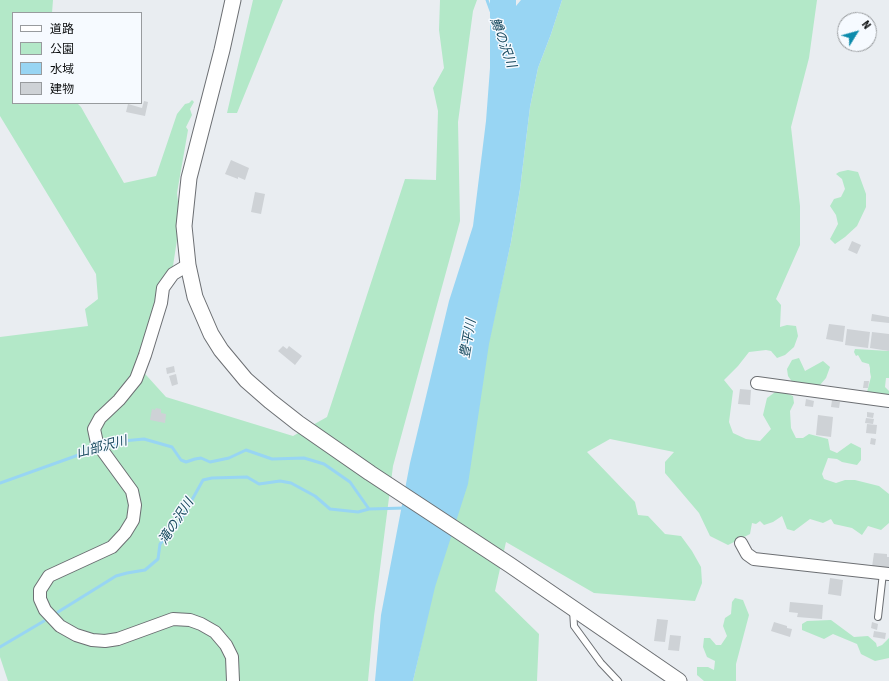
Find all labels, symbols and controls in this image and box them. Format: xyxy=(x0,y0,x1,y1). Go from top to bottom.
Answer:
legend xyxy=(12,12,142,104)
north arrow xyxy=(837,12,877,52)
water label: 鱒の沢川 xyxy=(486,16,518,70)
text: N xyxy=(858,18,874,33)
text: 道路 xyxy=(50,21,74,38)
text: 公園 xyxy=(50,41,74,58)
text: 水域 xyxy=(50,61,74,78)
text: 建物 xyxy=(50,81,74,98)
water label: 豊平川 xyxy=(458,318,480,360)
water label: 山部沢川 xyxy=(75,434,129,462)
water label: 滝の沢川 xyxy=(156,496,198,548)

